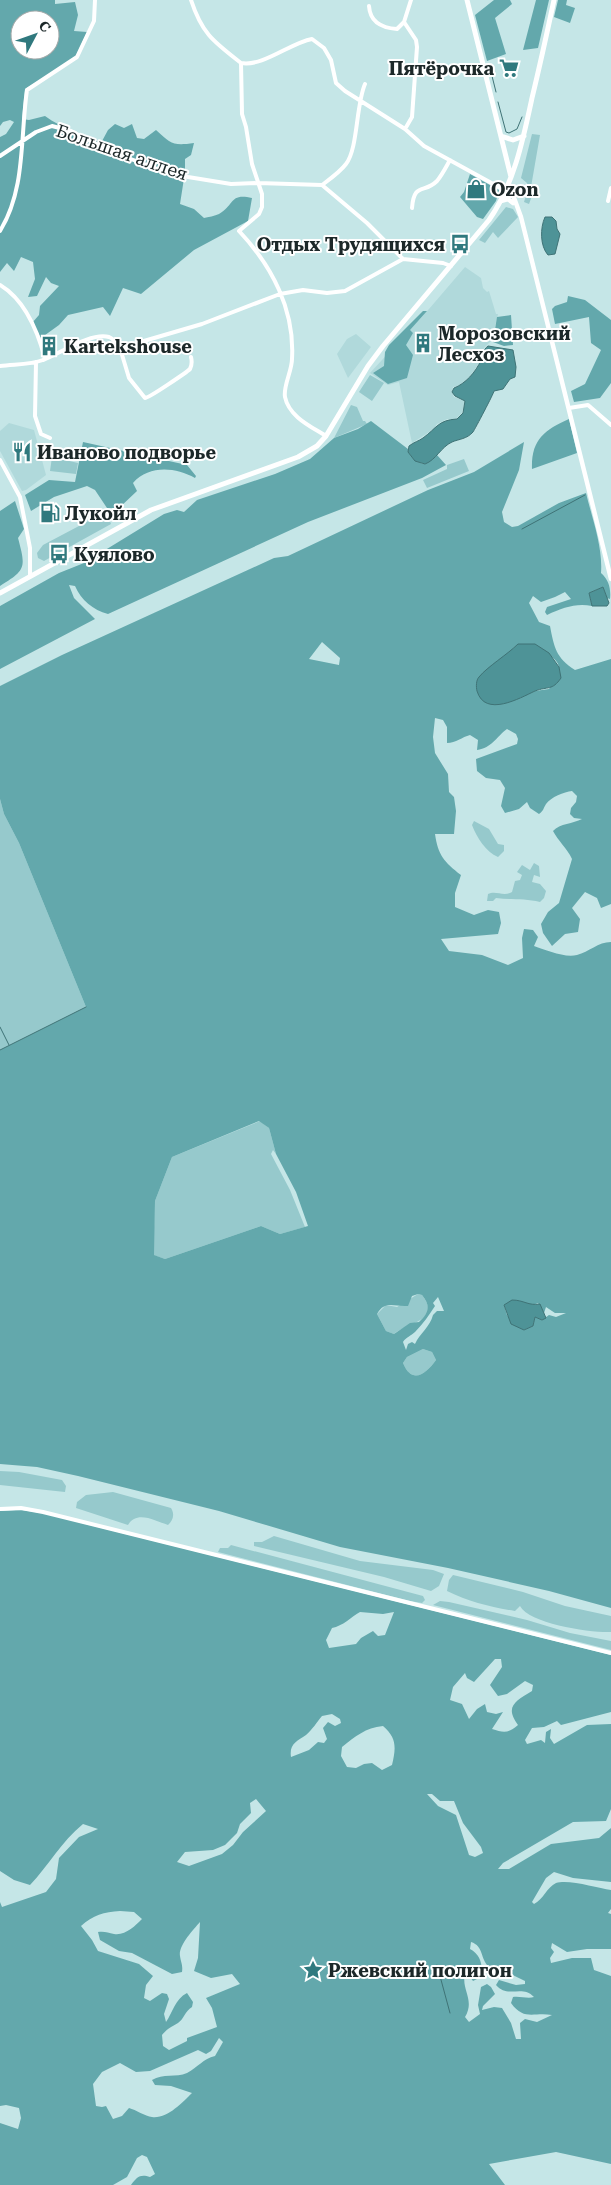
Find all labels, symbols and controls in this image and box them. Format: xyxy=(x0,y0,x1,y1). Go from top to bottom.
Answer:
north arrow xyxy=(10,10,60,60)
text: С xyxy=(36,18,54,36)
supermarket icon: Пятёрочка xyxy=(498,57,520,79)
place label: Пятёрочка xyxy=(389,58,494,79)
street label: Большая аллея xyxy=(53,120,191,184)
shop icon: Ozon xyxy=(465,178,487,200)
place label: Ozon xyxy=(491,179,539,200)
bus stop icon: Отдых Трудящихся xyxy=(449,233,471,255)
place label: Отдых Трудящихся xyxy=(257,234,445,255)
place label: Морозовский Лесхоз xyxy=(438,323,571,365)
building icon: Морозовский Лесхоз xyxy=(412,332,434,354)
building icon: Kartekshouse xyxy=(38,335,60,357)
place label: Kartekshouse xyxy=(64,336,192,357)
restaurant icon: Иваново подворье xyxy=(11,441,33,463)
place label: Иваново подворье xyxy=(37,442,216,463)
fuel station icon: Лукойл xyxy=(39,502,61,524)
place label: Лукойл xyxy=(65,503,136,524)
bus stop icon: Куялово xyxy=(48,543,70,565)
place label: Куялово xyxy=(74,544,155,565)
place icon: Ржевский полигон xyxy=(302,1959,324,1981)
place label: Ржевский полигон xyxy=(328,1960,512,1981)

